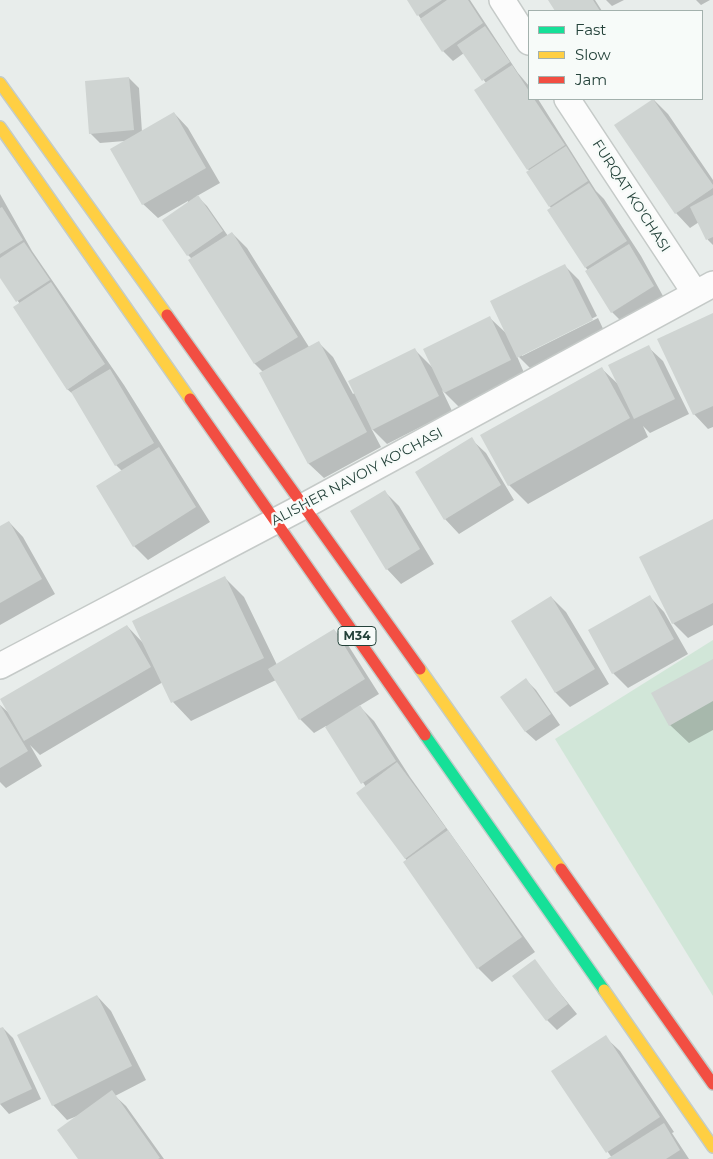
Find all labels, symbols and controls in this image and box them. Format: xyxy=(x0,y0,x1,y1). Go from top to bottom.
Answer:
legend xyxy=(528,10,703,100)
text: Fast xyxy=(575,20,606,39)
text: Slow xyxy=(575,45,611,64)
text: Jam xyxy=(575,70,607,89)
street label: FURQAT KO'CHASI xyxy=(588,137,674,255)
street label: ALISHER NAVOIY KO'CHASI xyxy=(268,425,446,529)
road number: M34 xyxy=(338,626,376,646)

